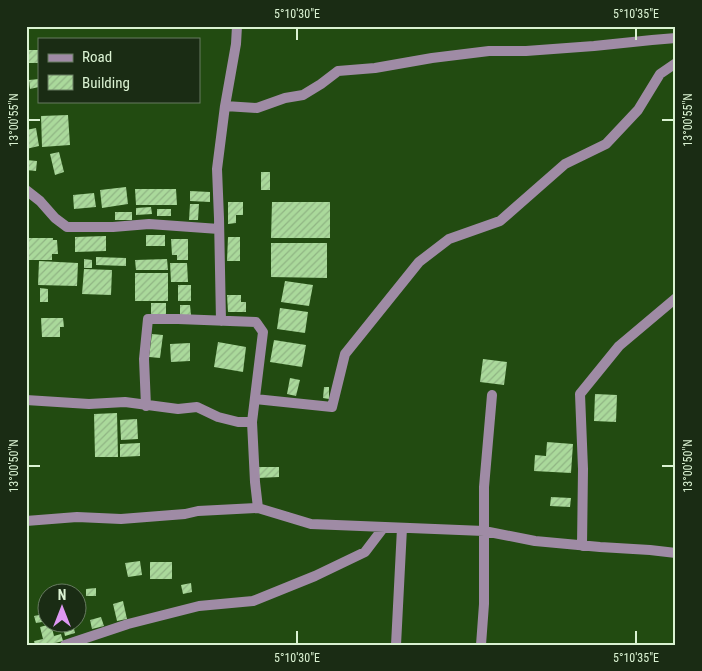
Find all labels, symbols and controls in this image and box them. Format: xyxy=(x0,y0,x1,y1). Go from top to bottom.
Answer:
text: 5°10'30"E xyxy=(274,7,320,21)
text: 5°10'35"E xyxy=(613,7,659,21)
legend xyxy=(38,38,200,102)
text: Road xyxy=(82,48,112,66)
text: Building xyxy=(82,74,130,92)
text: 13°00'55"N xyxy=(7,93,21,147)
text: 13°00'55"N xyxy=(681,93,695,147)
text: 13°00'50"N xyxy=(7,439,21,493)
text: 13°00'50"N xyxy=(681,439,695,493)
north arrow xyxy=(38,584,88,634)
text: N xyxy=(58,587,66,603)
text: 5°10'30"E xyxy=(274,651,320,665)
text: 5°10'35"E xyxy=(613,651,659,665)

